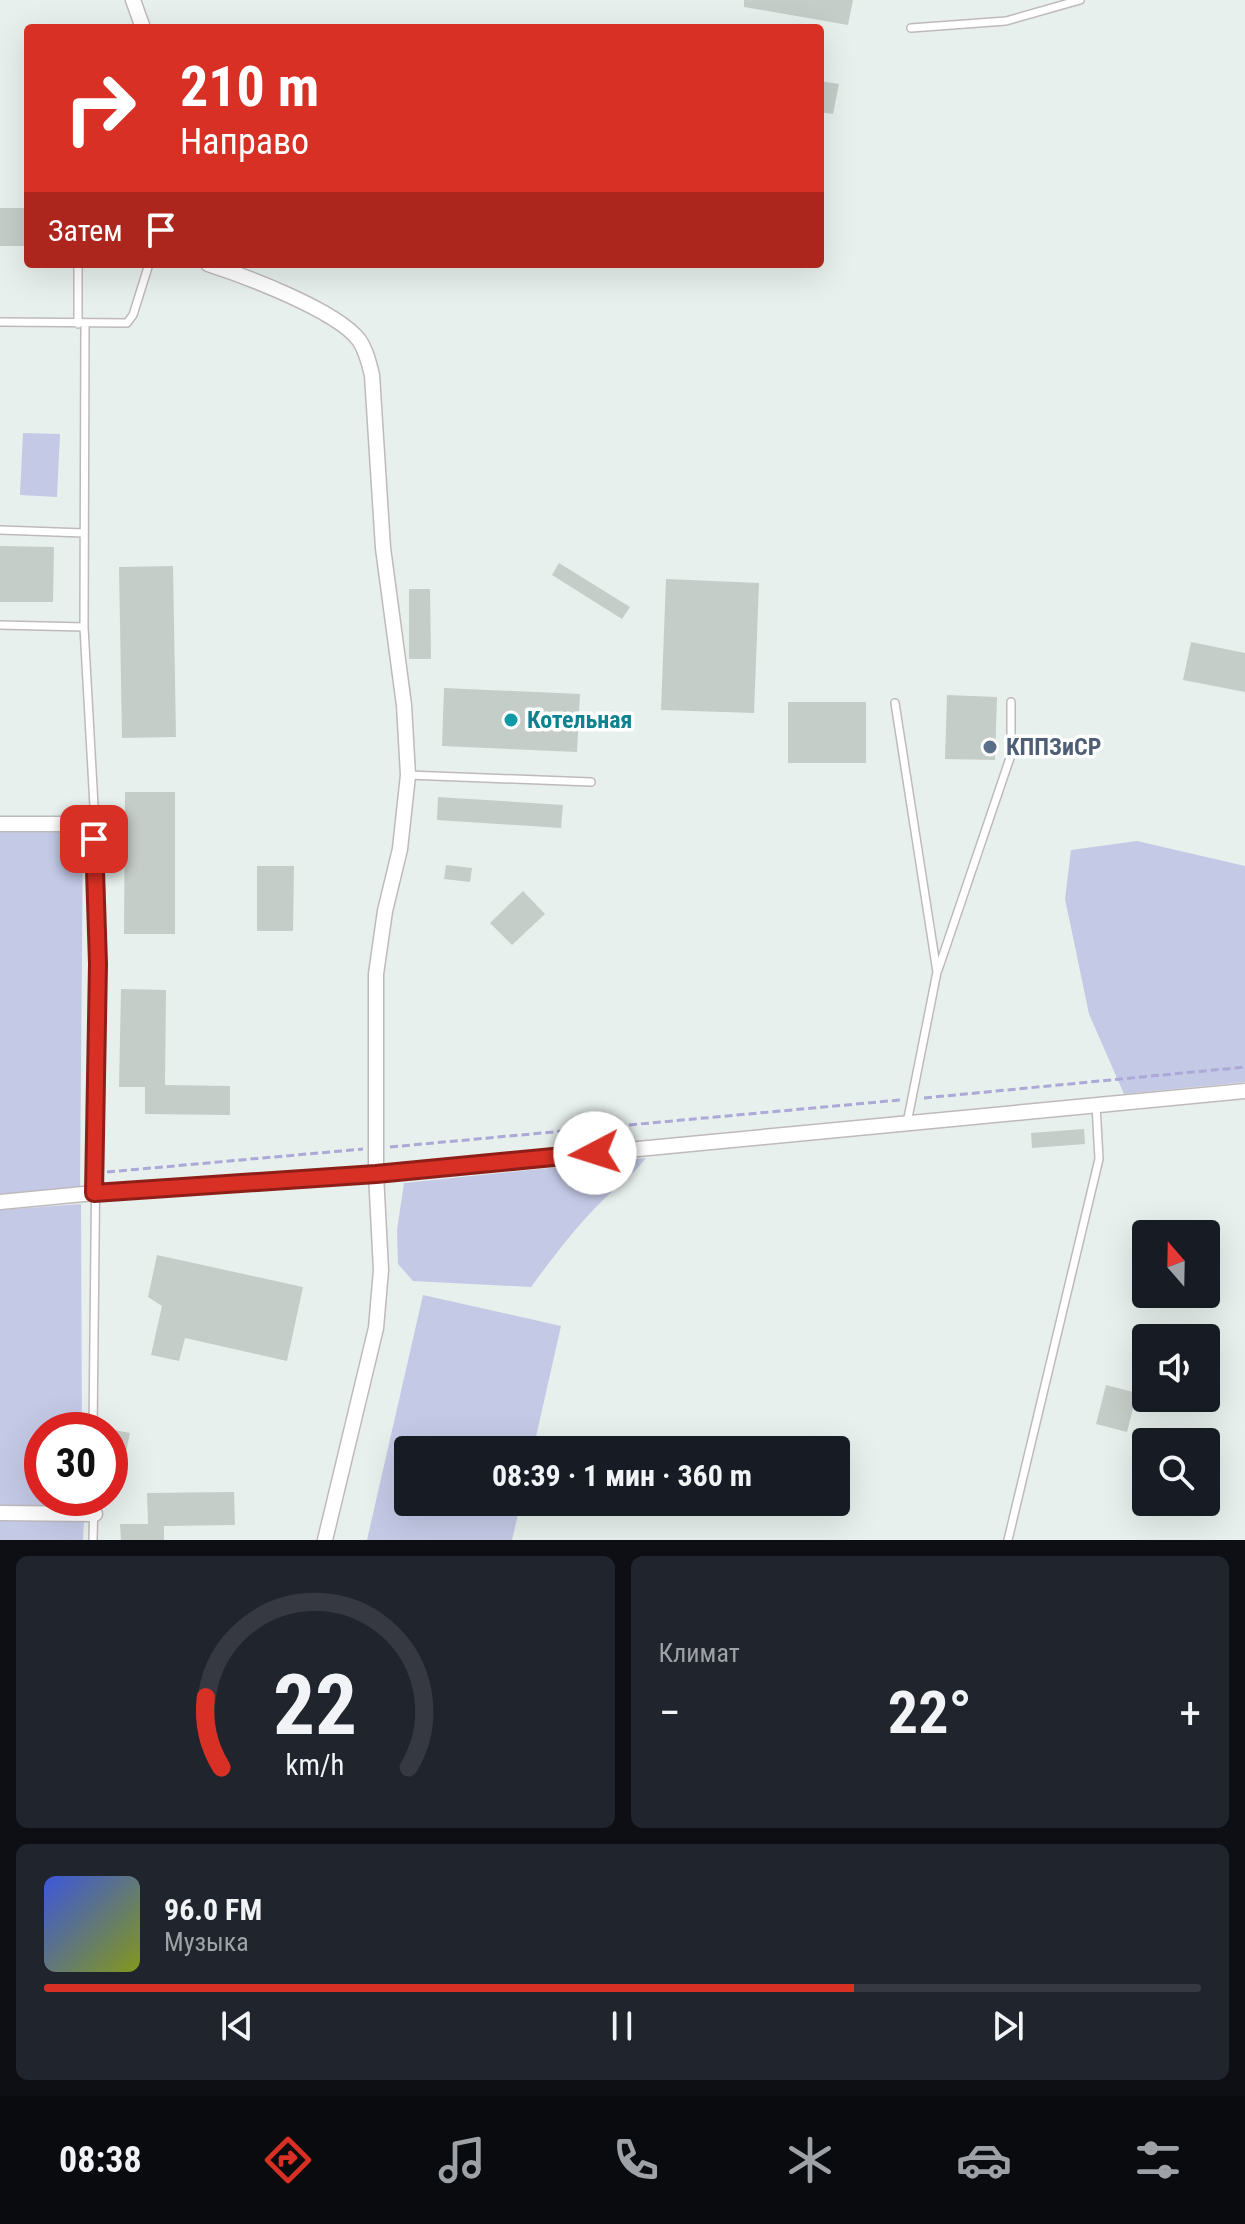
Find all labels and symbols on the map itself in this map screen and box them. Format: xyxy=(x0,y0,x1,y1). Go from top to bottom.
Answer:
place label: Котельная xyxy=(527,706,632,734)
marker: Котельная xyxy=(502,711,520,729)
place label: КППЗиСР xyxy=(1006,733,1101,761)
marker: КППЗиСР xyxy=(981,738,999,756)
pin xyxy=(60,805,128,873)
position arrow xyxy=(553,1111,637,1195)
north arrow xyxy=(1132,1220,1220,1308)
speed limit sign: 30 xyxy=(24,1412,128,1516)

